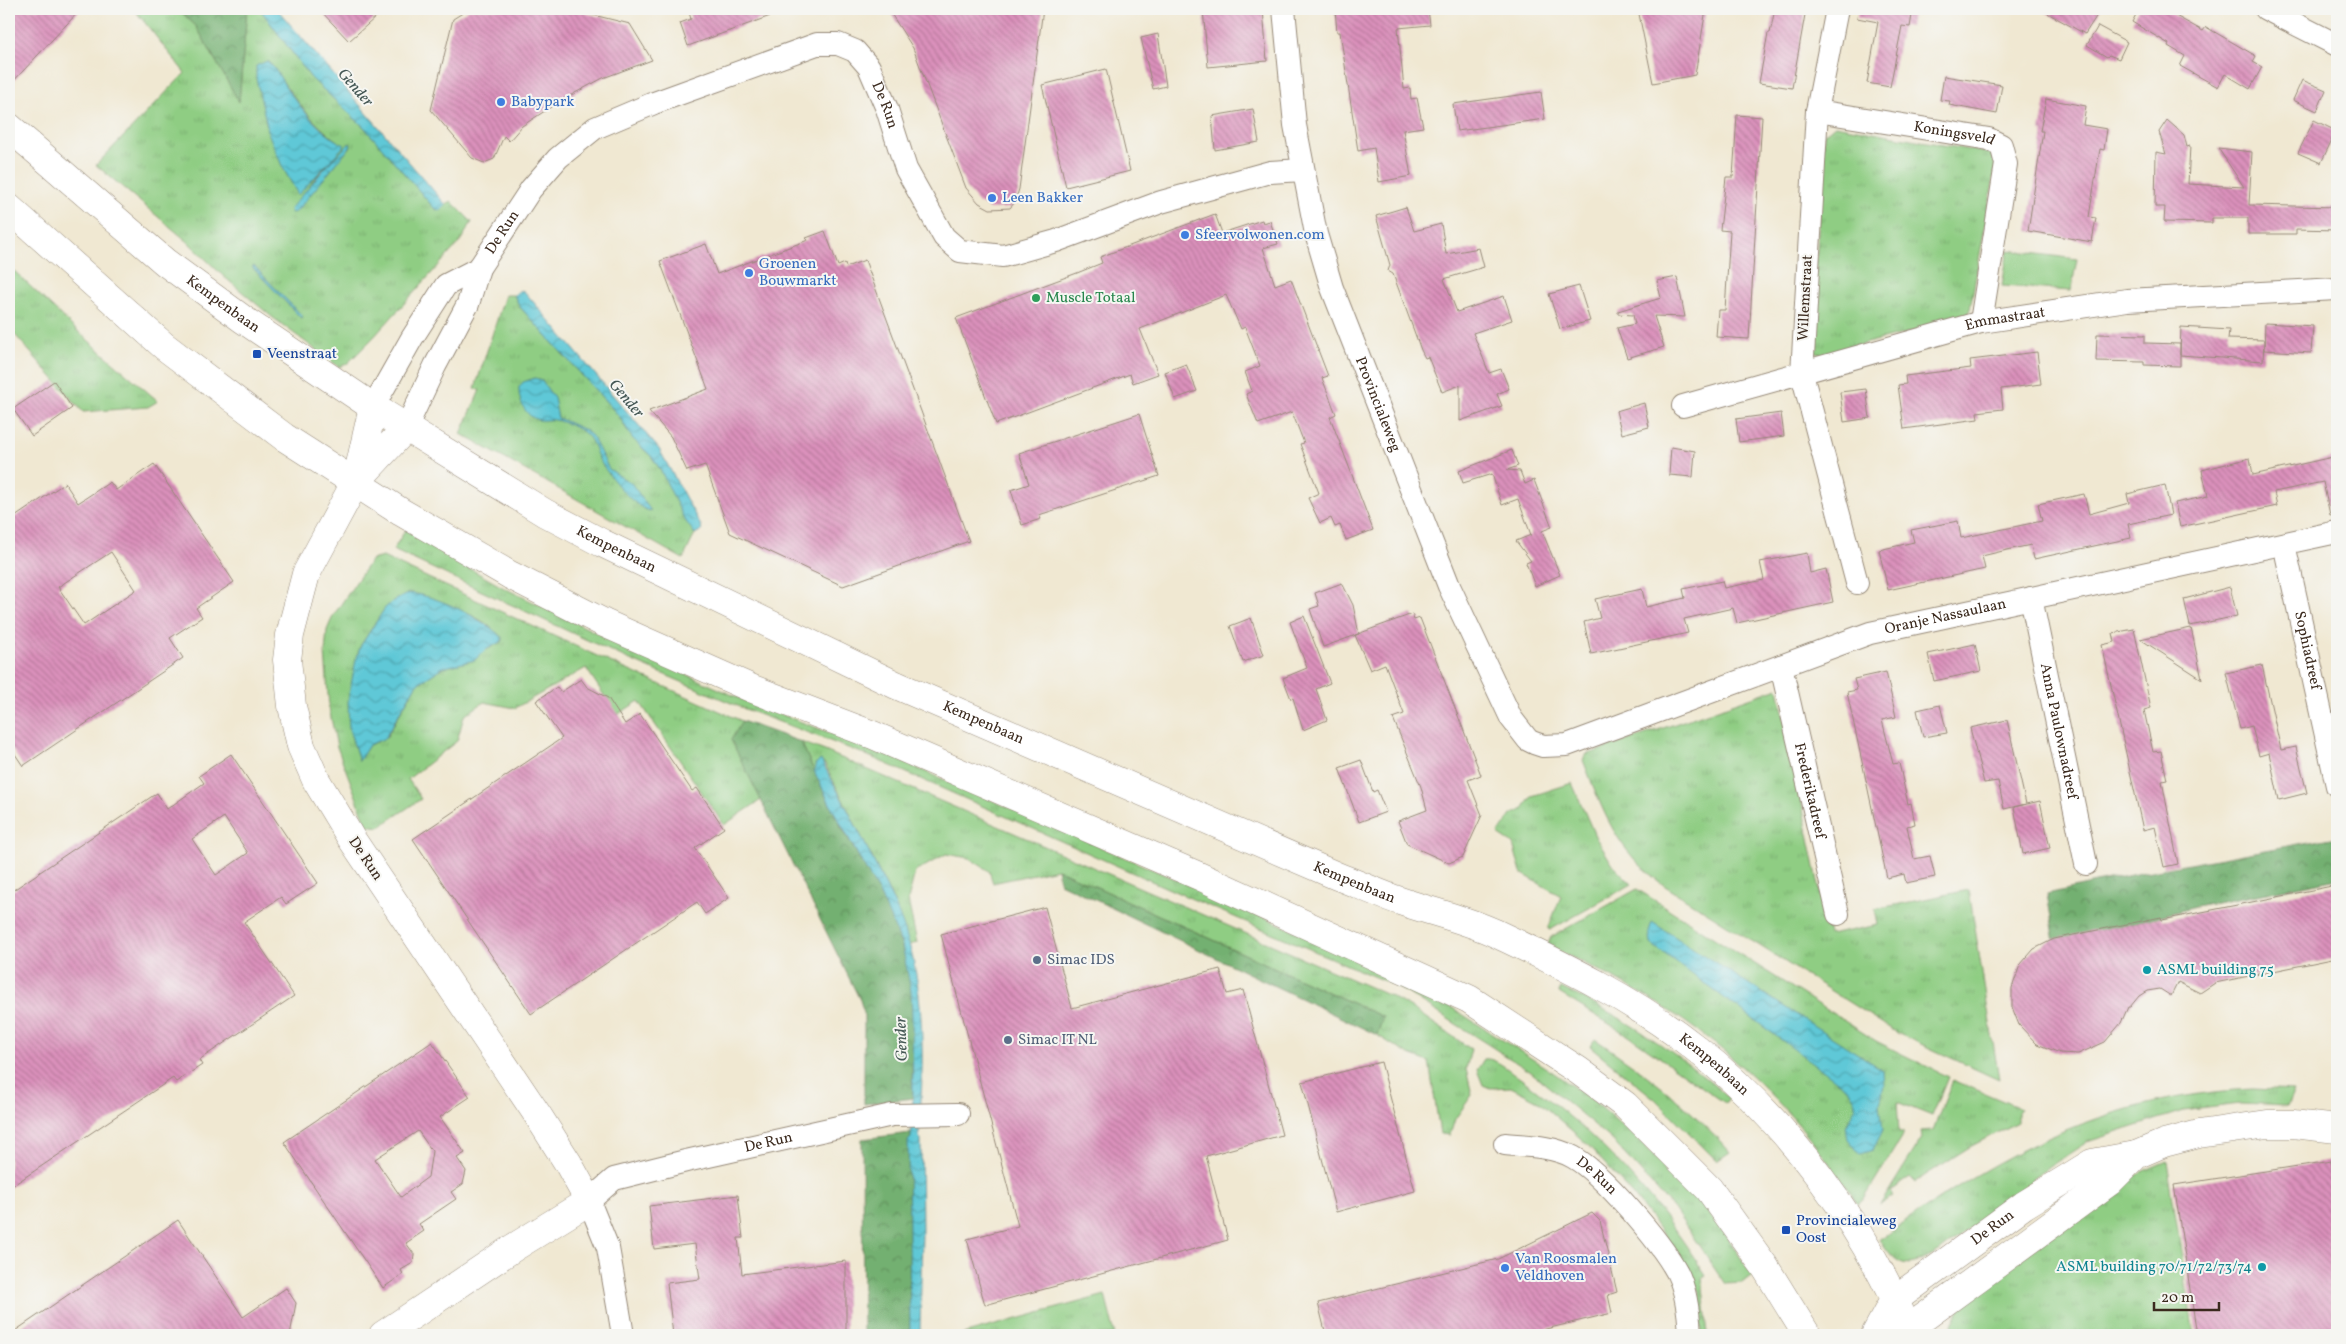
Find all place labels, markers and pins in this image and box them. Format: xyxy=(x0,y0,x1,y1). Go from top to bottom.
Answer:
place label: Babypark xyxy=(511,92,575,113)
marker: Babypark xyxy=(495,96,507,108)
place label: Leen Bakker xyxy=(1002,188,1083,209)
marker: Leen Bakker xyxy=(986,192,998,204)
place label: Sfeervolwonen.com xyxy=(1195,225,1325,246)
marker: Sfeervolwonen.com xyxy=(1179,229,1191,241)
place label: Groenen Bouwmarkt xyxy=(759,254,836,292)
marker: Groenen Bouwmarkt xyxy=(743,267,755,279)
place label: Muscle Totaal xyxy=(1046,288,1135,309)
marker: Muscle Totaal xyxy=(1030,292,1042,304)
place label: Veenstraat xyxy=(267,344,337,365)
marker: Veenstraat xyxy=(251,348,263,360)
place label: Simac IDS xyxy=(1047,950,1115,971)
marker: Simac IDS xyxy=(1031,954,1043,966)
place label: ASML building 75 xyxy=(2157,960,2274,981)
marker: ASML building 75 xyxy=(2141,964,2153,976)
place label: Simac IT NL xyxy=(1018,1030,1098,1051)
marker: Simac IT NL xyxy=(1002,1034,1014,1046)
place label: Provincialeweg Oost xyxy=(1796,1211,1897,1249)
marker: Provincialeweg Oost xyxy=(1780,1224,1792,1236)
place label: Van Roosmalen Veldhoven xyxy=(1515,1249,1617,1287)
place label: ASML building 70/71/72/73/74 xyxy=(2056,1257,2252,1278)
marker: ASML building 70/71/72/73/74 xyxy=(2256,1261,2268,1273)
marker: Van Roosmalen Veldhoven xyxy=(1499,1262,1511,1274)

